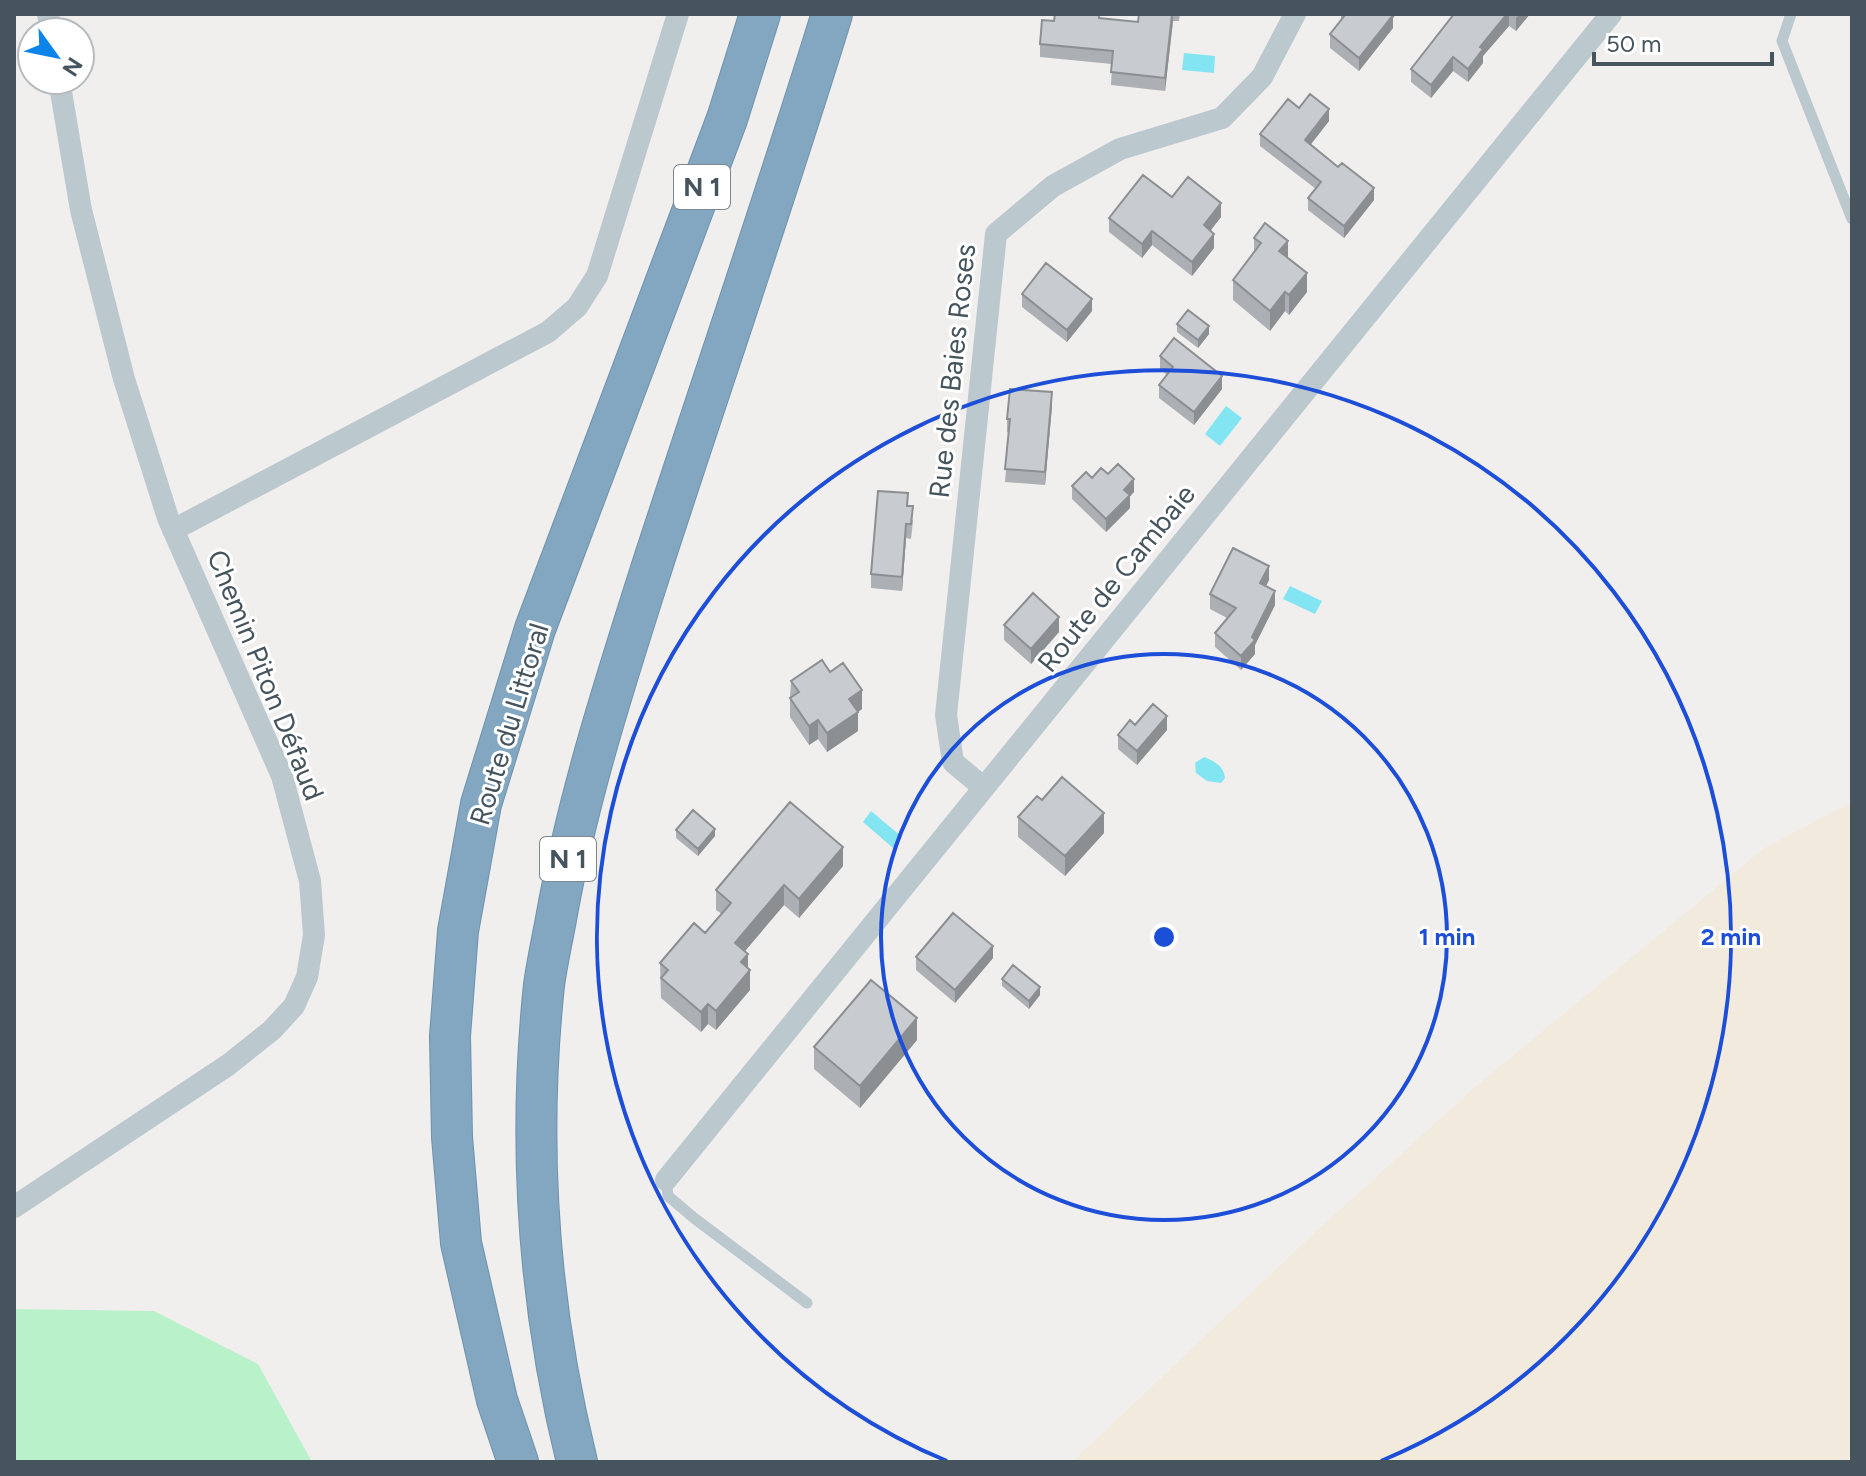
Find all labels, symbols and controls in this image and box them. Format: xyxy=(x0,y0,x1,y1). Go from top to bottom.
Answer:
north arrow xyxy=(16,16,96,96)
scale bar xyxy=(1594,16,1772,66)
text: 50 m xyxy=(1606,29,1662,58)
text: N xyxy=(56,52,88,81)
road number: N 1 xyxy=(674,165,730,209)
street label: Rue des Baies Roses xyxy=(922,242,982,500)
street label: Route de Cambaie xyxy=(1030,477,1202,679)
street label: Chemin Piton Défaud xyxy=(200,545,332,805)
street label: Route du Littoral xyxy=(462,619,556,829)
road number: N 1 xyxy=(540,837,596,881)
text: 1 min xyxy=(1419,922,1475,951)
text: 2 min xyxy=(1701,922,1761,951)
centre of rings xyxy=(1150,923,1178,951)

